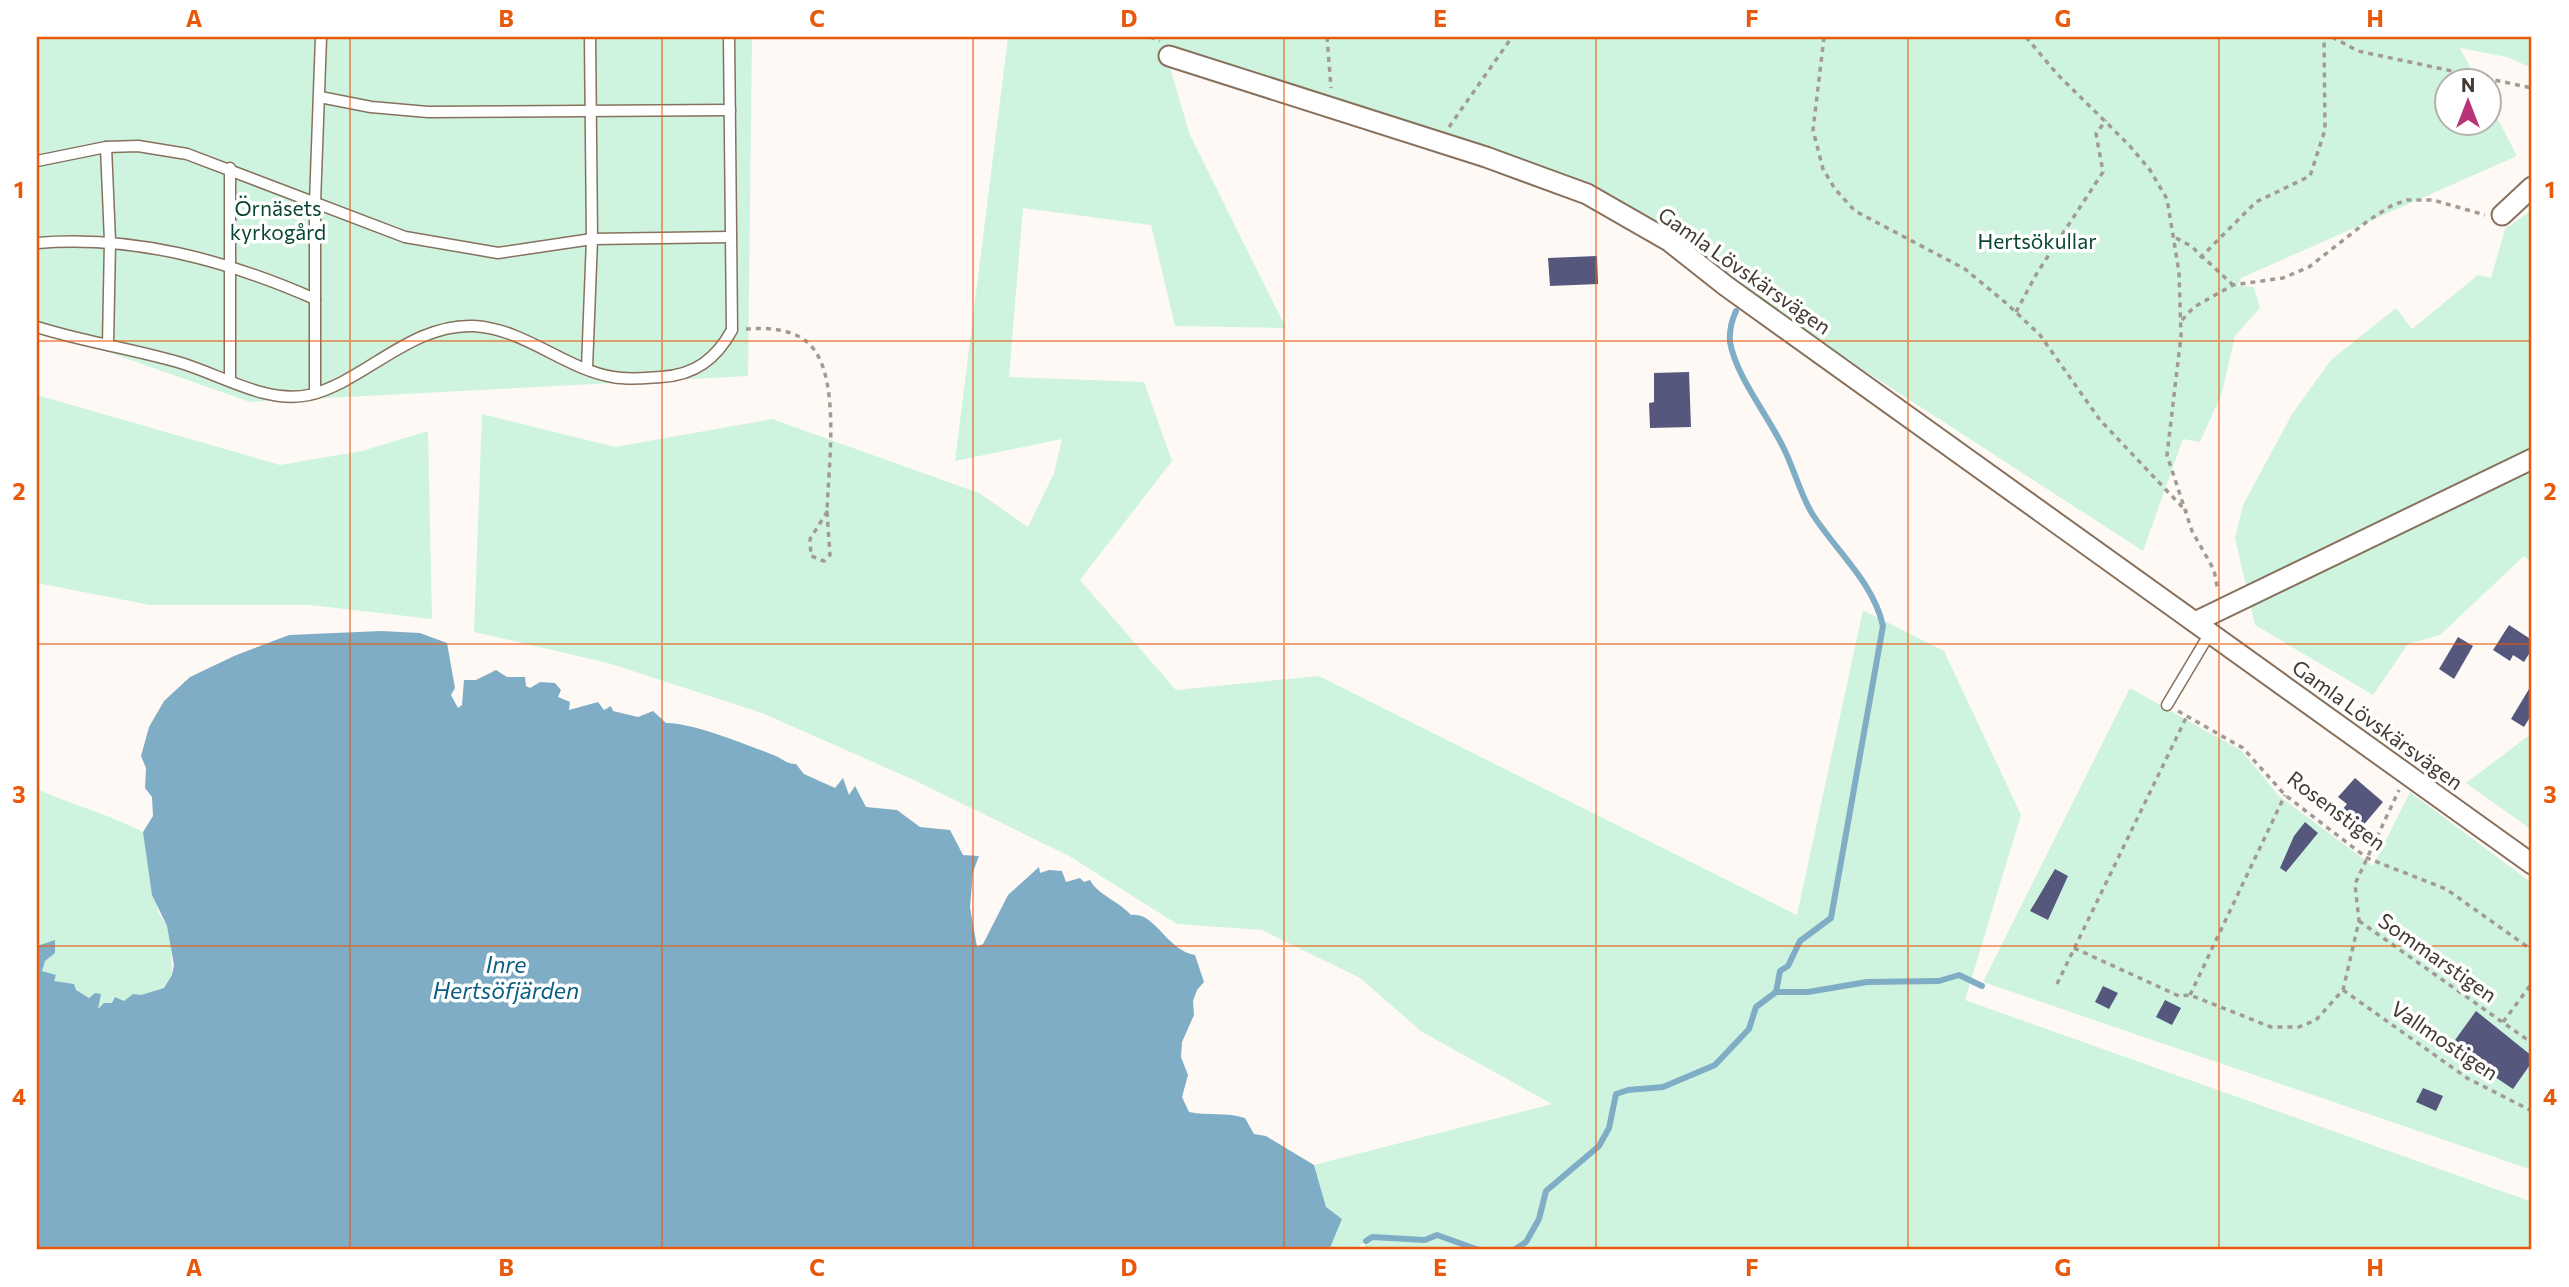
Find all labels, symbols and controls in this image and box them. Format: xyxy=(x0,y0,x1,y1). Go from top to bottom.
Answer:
text: A xyxy=(186,4,203,32)
text: B xyxy=(498,4,514,32)
text: C xyxy=(809,4,825,32)
text: D xyxy=(1121,4,1138,32)
text: E xyxy=(1433,4,1447,32)
text: F xyxy=(1745,4,1759,32)
text: G xyxy=(2055,4,2071,32)
text: H xyxy=(2366,4,2384,32)
north arrow xyxy=(2432,66,2502,136)
text: N xyxy=(2461,73,2475,96)
text: 1 xyxy=(14,175,24,203)
text: 1 xyxy=(2545,175,2555,203)
park label: Örnäsets kyrkogård xyxy=(230,195,326,244)
street label: Gamla Lövskärsvägen xyxy=(1654,201,1836,339)
park label: Hertsökullar xyxy=(1977,228,2097,253)
text: 2 xyxy=(12,477,26,505)
text: 2 xyxy=(2543,477,2557,505)
street label: Gamla Lövskärsvägen xyxy=(2288,654,2468,794)
street label: Rosenstigen xyxy=(2283,765,2391,855)
text: 3 xyxy=(12,780,26,808)
text: 3 xyxy=(2543,780,2557,808)
street label: Sommarstigen xyxy=(2374,907,2502,1007)
water label: Inre Hertsöfjärden xyxy=(433,950,579,1004)
street label: Vallmostigen xyxy=(2387,995,2503,1085)
text: 4 xyxy=(12,1082,26,1110)
text: 4 xyxy=(2543,1082,2557,1110)
text: A xyxy=(186,1253,203,1281)
text: B xyxy=(498,1253,514,1281)
text: C xyxy=(809,1253,825,1281)
text: D xyxy=(1121,1253,1138,1281)
text: E xyxy=(1433,1253,1447,1281)
text: F xyxy=(1745,1253,1759,1281)
text: G xyxy=(2055,1253,2071,1281)
text: H xyxy=(2366,1253,2384,1281)

